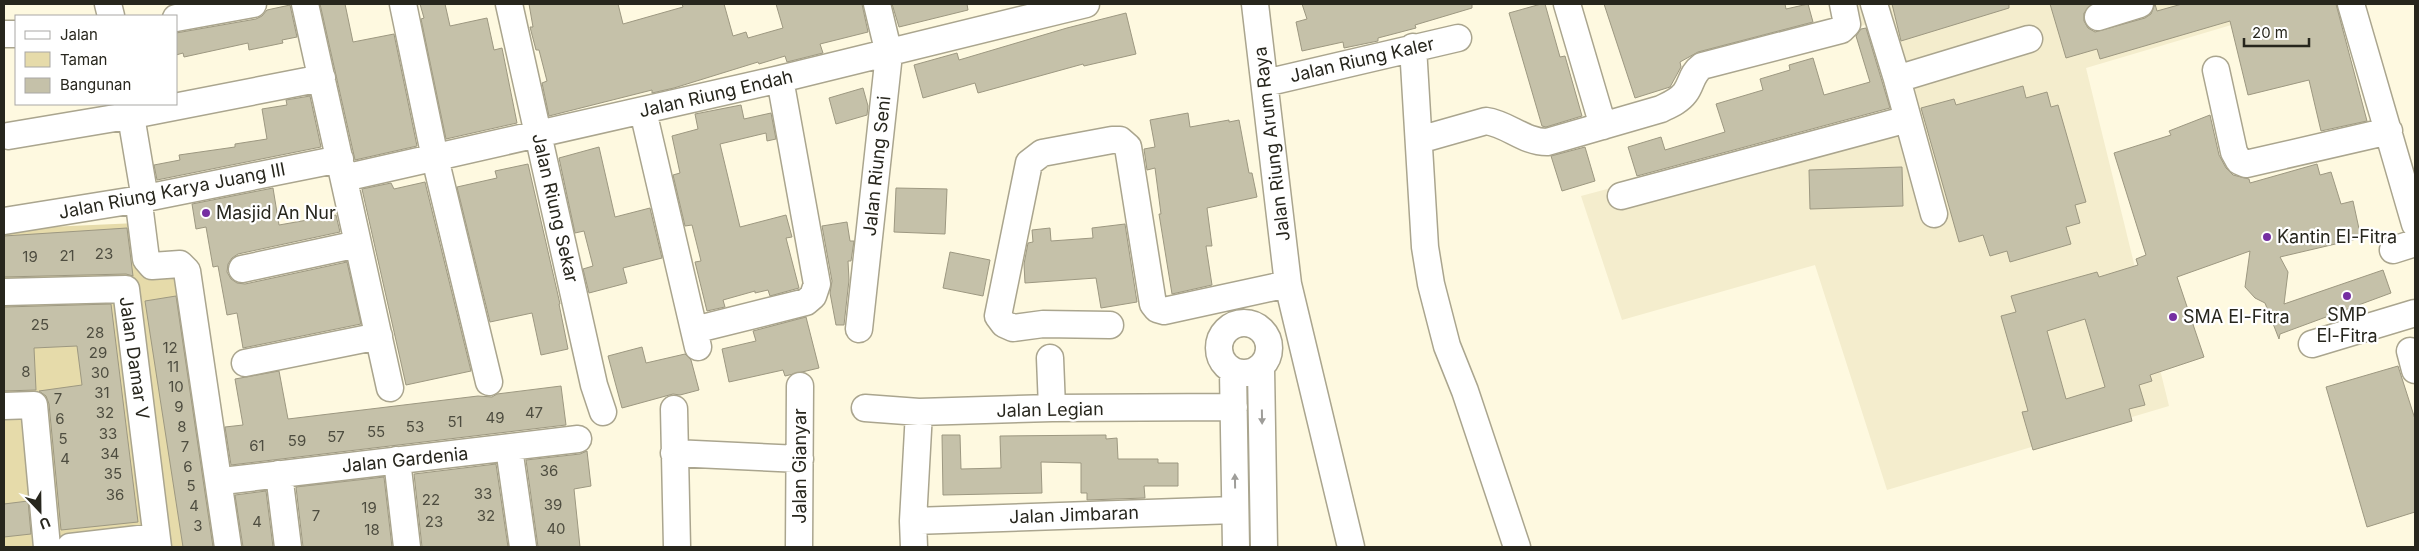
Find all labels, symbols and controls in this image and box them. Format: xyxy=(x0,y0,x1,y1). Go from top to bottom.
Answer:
legend xyxy=(15,15,178,105)
scale bar xyxy=(2244,15,2309,47)
text: 20 m xyxy=(2252,23,2288,42)
text: Jalan xyxy=(60,25,98,44)
street label: Jalan Riung Kaler xyxy=(1288,33,1436,86)
street label: Jalan Riung Arum Raya xyxy=(1249,46,1294,243)
text: Taman xyxy=(60,50,107,69)
street label: Jalan Riung Endah xyxy=(637,66,795,121)
text: Bangunan xyxy=(60,75,131,94)
street label: Jalan Riung Seni xyxy=(859,95,894,237)
street label: Jalan Riung Sekar xyxy=(528,131,583,285)
street label: Jalan Riung Karya Juang III xyxy=(57,158,287,223)
place label: Masjid An Nur xyxy=(216,202,336,223)
marker: Masjid An Nur xyxy=(200,207,212,219)
place label: Kantin El-Fitra xyxy=(2277,226,2397,247)
marker: Kantin El-Fitra xyxy=(2261,231,2273,243)
house number: 23 xyxy=(95,244,113,263)
house number: 21 xyxy=(59,246,75,265)
house number: 19 xyxy=(22,247,38,266)
marker: SMP El-Fitra xyxy=(2341,290,2353,302)
street label: Jalan Damar V xyxy=(115,295,154,421)
place label: SMP El-Fitra xyxy=(2316,304,2378,346)
place label: SMA El-Fitra xyxy=(2183,306,2290,327)
marker: SMA El-Fitra xyxy=(2167,311,2179,323)
house number: 25 xyxy=(31,315,49,334)
house number: 28 xyxy=(86,323,104,342)
house number: 12 xyxy=(162,338,178,357)
house number: 29 xyxy=(89,343,107,362)
house number: 11 xyxy=(167,357,179,376)
house number: 8 xyxy=(21,362,31,381)
house number: 30 xyxy=(91,363,109,382)
house number: 10 xyxy=(168,377,184,396)
house number: 31 xyxy=(94,383,110,402)
house number: 7 xyxy=(54,389,62,408)
house number: 9 xyxy=(174,397,184,416)
street label: Jalan Legian xyxy=(996,398,1104,421)
house number: 32 xyxy=(96,403,114,422)
house number: 47 xyxy=(525,403,543,422)
house number: 49 xyxy=(486,408,505,427)
street label: Jalan Gianyar xyxy=(789,408,810,524)
house number: 6 xyxy=(55,409,65,428)
one-way arrow xyxy=(1258,409,1266,425)
house number: 51 xyxy=(447,412,463,431)
house number: 8 xyxy=(177,417,187,436)
house number: 53 xyxy=(406,417,424,436)
house number: 55 xyxy=(367,422,385,441)
house number: 33 xyxy=(99,424,117,443)
house number: 57 xyxy=(327,427,345,446)
house number: 5 xyxy=(58,429,68,448)
house number: 59 xyxy=(288,431,306,450)
house number: 61 xyxy=(249,436,265,455)
house number: 7 xyxy=(181,437,189,456)
street label: Jalan Gardenia xyxy=(341,442,469,477)
house number: 34 xyxy=(101,444,119,463)
house number: 4 xyxy=(60,449,70,468)
house number: 6 xyxy=(183,457,193,476)
house number: 36 xyxy=(540,461,558,480)
house number: 35 xyxy=(104,464,122,483)
one-way arrow xyxy=(1231,473,1239,489)
house number: 5 xyxy=(186,476,196,495)
house number: 33 xyxy=(474,484,492,503)
house number: 36 xyxy=(106,485,124,504)
north arrow xyxy=(15,486,65,536)
house number: 22 xyxy=(422,490,440,509)
house number: 39 xyxy=(544,495,562,514)
house number: 4 xyxy=(189,496,199,515)
house number: 19 xyxy=(361,498,377,517)
street label: Jalan Jimbaran xyxy=(1009,502,1139,527)
house number: 7 xyxy=(312,506,320,525)
house number: 32 xyxy=(477,506,495,525)
house number: 4 xyxy=(252,512,262,531)
house number: 23 xyxy=(425,512,443,531)
text: U xyxy=(37,514,53,533)
house number: 3 xyxy=(193,516,203,535)
house number: 40 xyxy=(546,519,566,538)
house number: 18 xyxy=(364,520,380,539)

